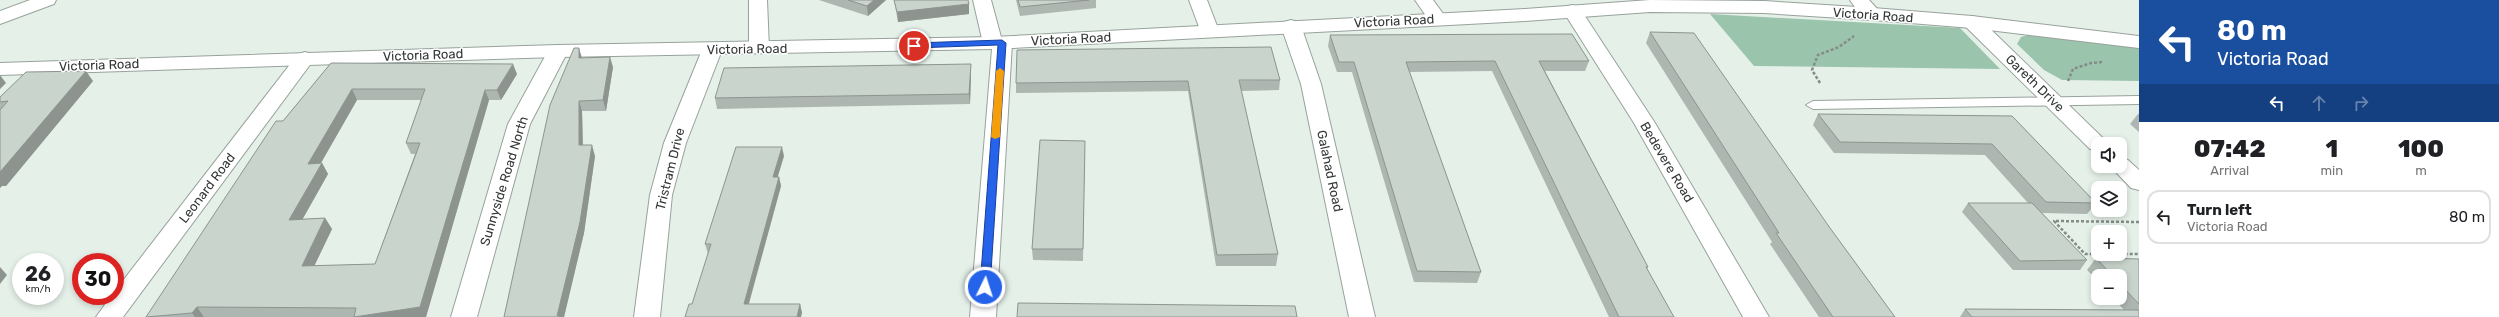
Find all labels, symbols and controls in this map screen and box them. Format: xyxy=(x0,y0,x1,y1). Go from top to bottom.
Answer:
street label: Victoria Road xyxy=(1832,5,1914,25)
street label: Victoria Road xyxy=(1353,11,1435,31)
text: 80 m xyxy=(2217,14,2287,47)
icon: left xyxy=(2151,16,2203,68)
pin xyxy=(897,29,931,63)
street label: Victoria Road xyxy=(1030,29,1112,49)
icon: arrive xyxy=(903,35,925,57)
street label: Victoria Road xyxy=(707,41,787,57)
street label: Victoria Road xyxy=(382,46,464,64)
text: Victoria Road xyxy=(2217,48,2329,70)
street label: Gareth Drive xyxy=(2003,51,2067,115)
street label: Victoria Road xyxy=(58,56,140,74)
icon: left xyxy=(2266,92,2288,114)
icon: ahead xyxy=(2308,92,2330,114)
icon: right xyxy=(2350,92,2372,114)
street label: Sunnyside Road North xyxy=(477,114,531,248)
street label: Bedevere Road xyxy=(1637,119,1697,205)
street label: Tristram Drive xyxy=(653,126,687,212)
street label: Galahad Road xyxy=(1314,129,1346,213)
text: 07:42 xyxy=(2194,135,2266,163)
text: 1 xyxy=(2325,135,2338,163)
text: 100 xyxy=(2398,135,2444,163)
map controls xyxy=(2091,137,2127,305)
button: sound xyxy=(2091,137,2127,173)
street label: Leonard Road xyxy=(176,150,238,226)
text: Arrival xyxy=(2210,163,2249,178)
text: min xyxy=(2320,163,2343,178)
text: m xyxy=(2415,163,2427,178)
button: layers xyxy=(2091,181,2127,217)
text: Turn left xyxy=(2187,201,2252,219)
icon: left xyxy=(2153,206,2175,228)
text: 80 m xyxy=(2449,208,2485,226)
text: Victoria Road xyxy=(2187,219,2268,234)
button: + xyxy=(2091,225,2127,261)
speed limit sign: 30 xyxy=(72,253,124,305)
text: 26 xyxy=(25,262,51,286)
position arrow xyxy=(964,266,1006,308)
button: − xyxy=(2091,269,2127,305)
text: km/h xyxy=(26,283,50,295)

